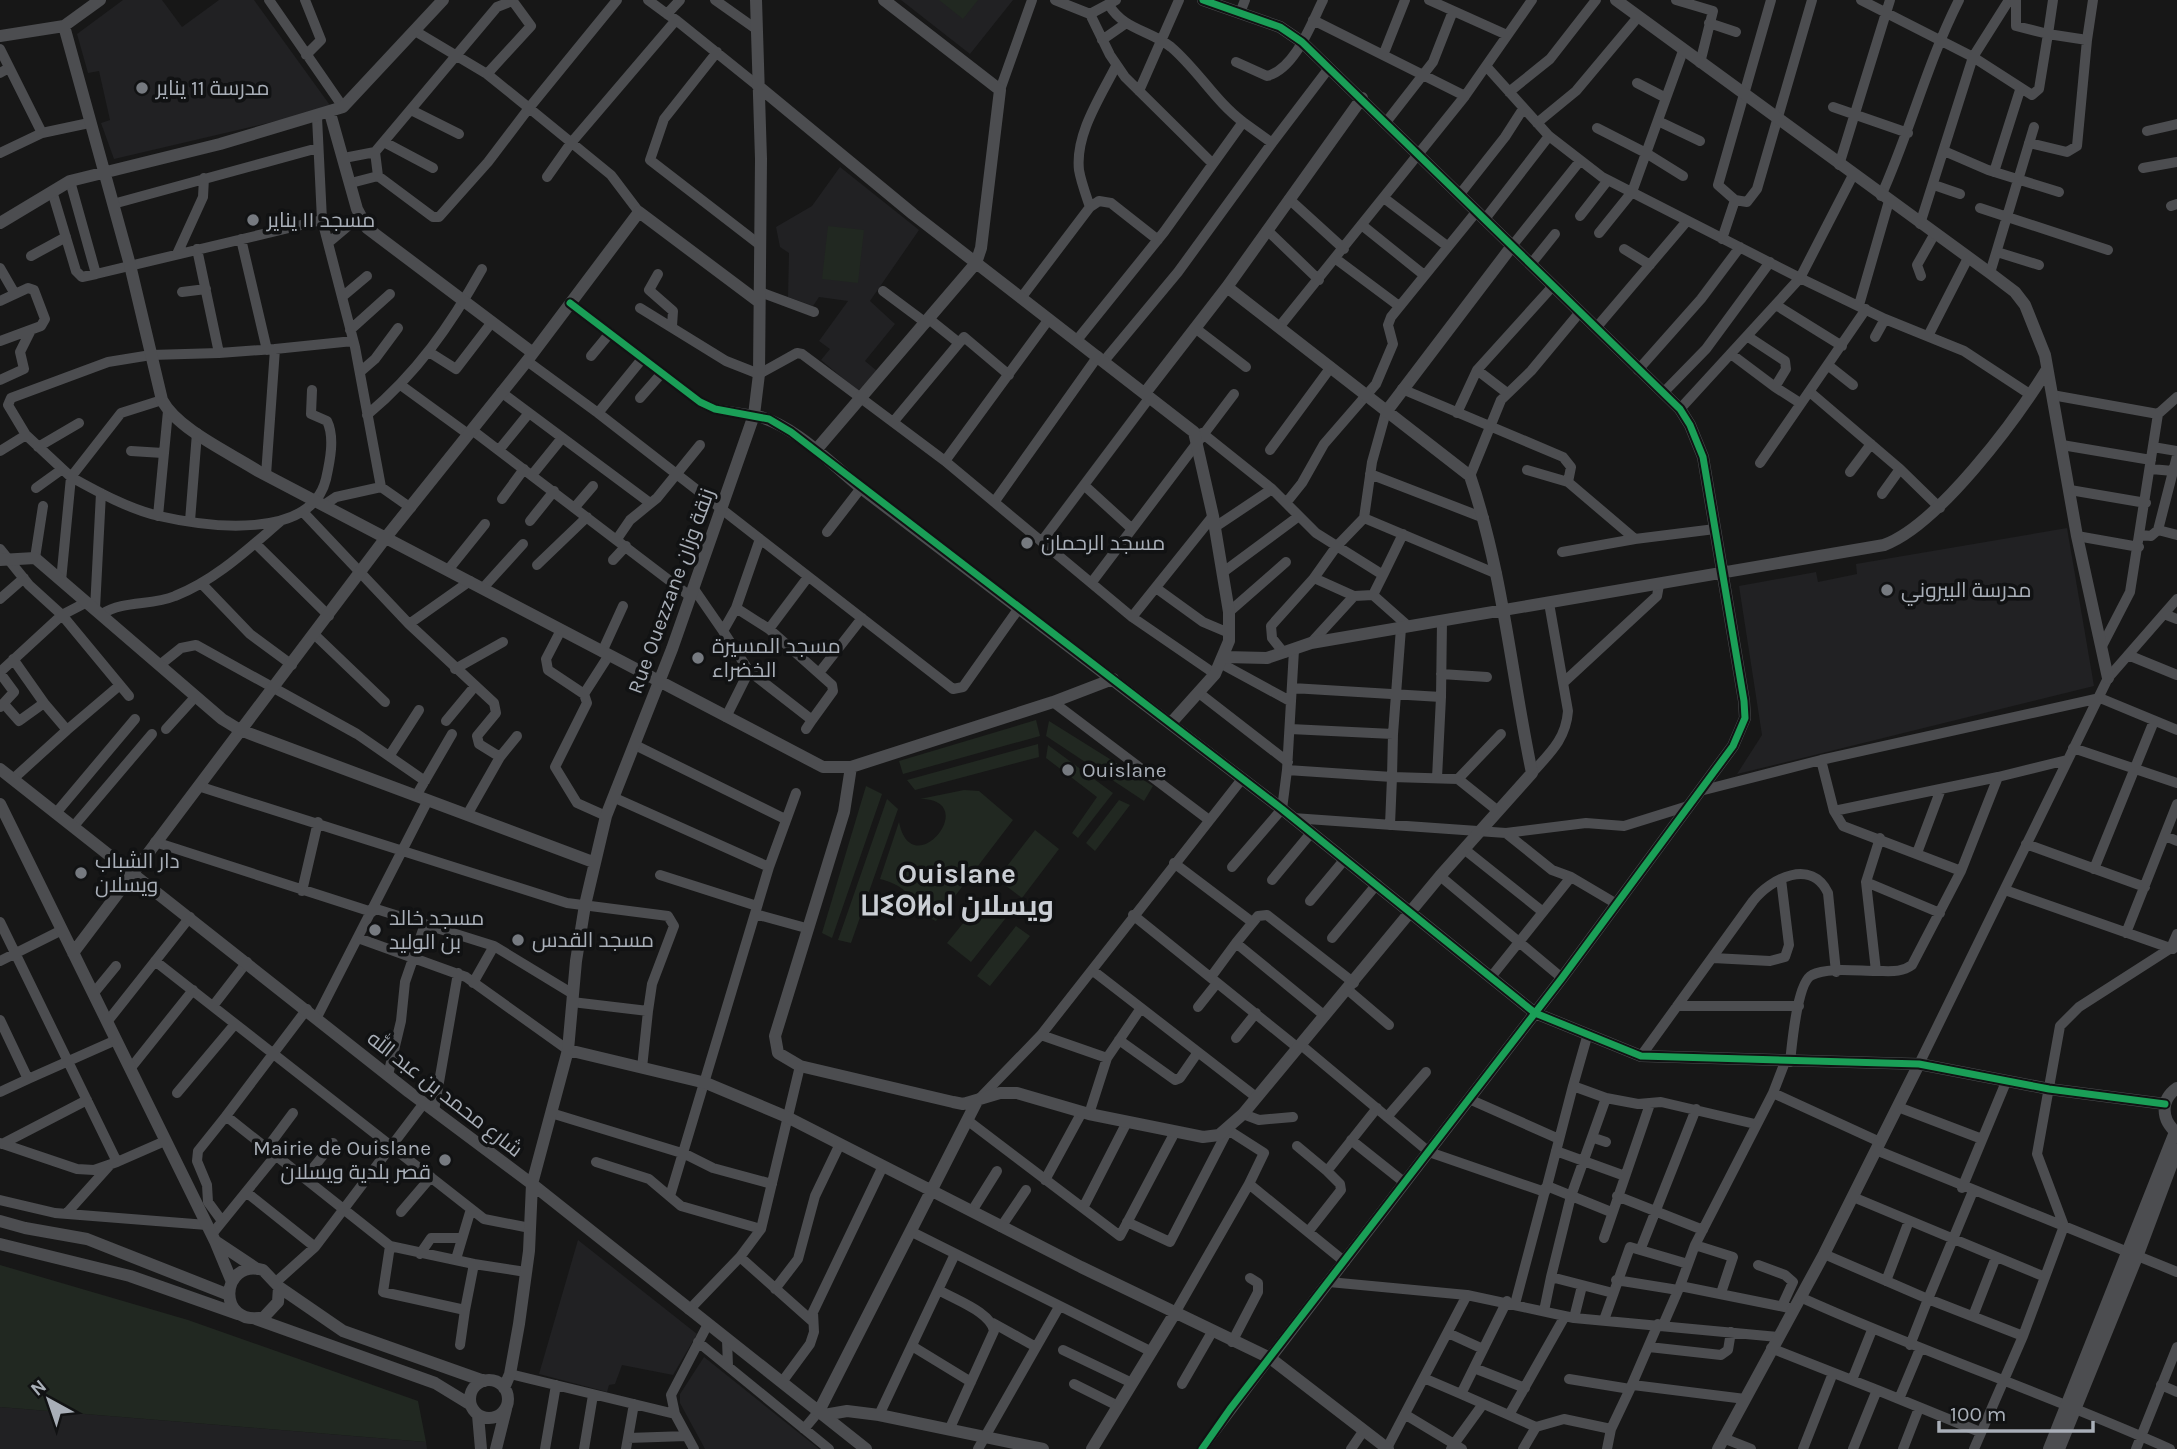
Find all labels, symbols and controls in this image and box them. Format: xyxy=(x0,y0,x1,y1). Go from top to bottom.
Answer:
place label: مدرسة 11 يناير xyxy=(155,76,270,100)
marker: مدرسة 11 يناير xyxy=(134,80,150,96)
place label: مسجد ١١ يناير xyxy=(266,208,375,232)
marker: مسجد ١١ يناير xyxy=(245,212,261,228)
street label: Rue Ouezzane زنقة وزان xyxy=(623,485,720,697)
place label: مسجد الرحمان xyxy=(1041,531,1165,556)
marker: مسجد الرحمان xyxy=(1019,535,1035,551)
place label: مدرسة البيروني xyxy=(1901,578,2031,606)
marker: مدرسة البيروني xyxy=(1879,582,1895,598)
place label: مسجد المسيرة الخضراء xyxy=(712,634,841,682)
marker: مسجد المسيرة الخضراء xyxy=(690,650,706,666)
place label: Ouislane xyxy=(1082,758,1166,782)
marker: Ouislane xyxy=(1060,762,1076,778)
place label: دار الشباب ويسلان xyxy=(95,849,180,898)
district label: Ouislane ⵡⵉⵙⵍⴰⵏ ويسلان xyxy=(860,857,1054,922)
marker: دار الشباب ويسلان xyxy=(73,865,89,881)
place label: مسجد خالد بن الوليد xyxy=(389,906,484,955)
marker: مسجد خالد بن الوليد xyxy=(367,922,383,938)
place label: مسجد القدس xyxy=(532,928,654,953)
marker: مسجد القدس xyxy=(510,932,526,948)
street label: شارع محمد بن عبد الله xyxy=(361,1024,529,1164)
place label: Mairie de Ouislane قصر بلدية ويسلان xyxy=(253,1136,431,1185)
marker: Mairie de Ouislane قصر بلدية ويسلان xyxy=(437,1152,453,1168)
north arrow xyxy=(14,1365,84,1435)
text: N xyxy=(26,1375,51,1401)
scale bar xyxy=(1939,1390,2093,1434)
text: 100 m xyxy=(1950,1402,2007,1426)

